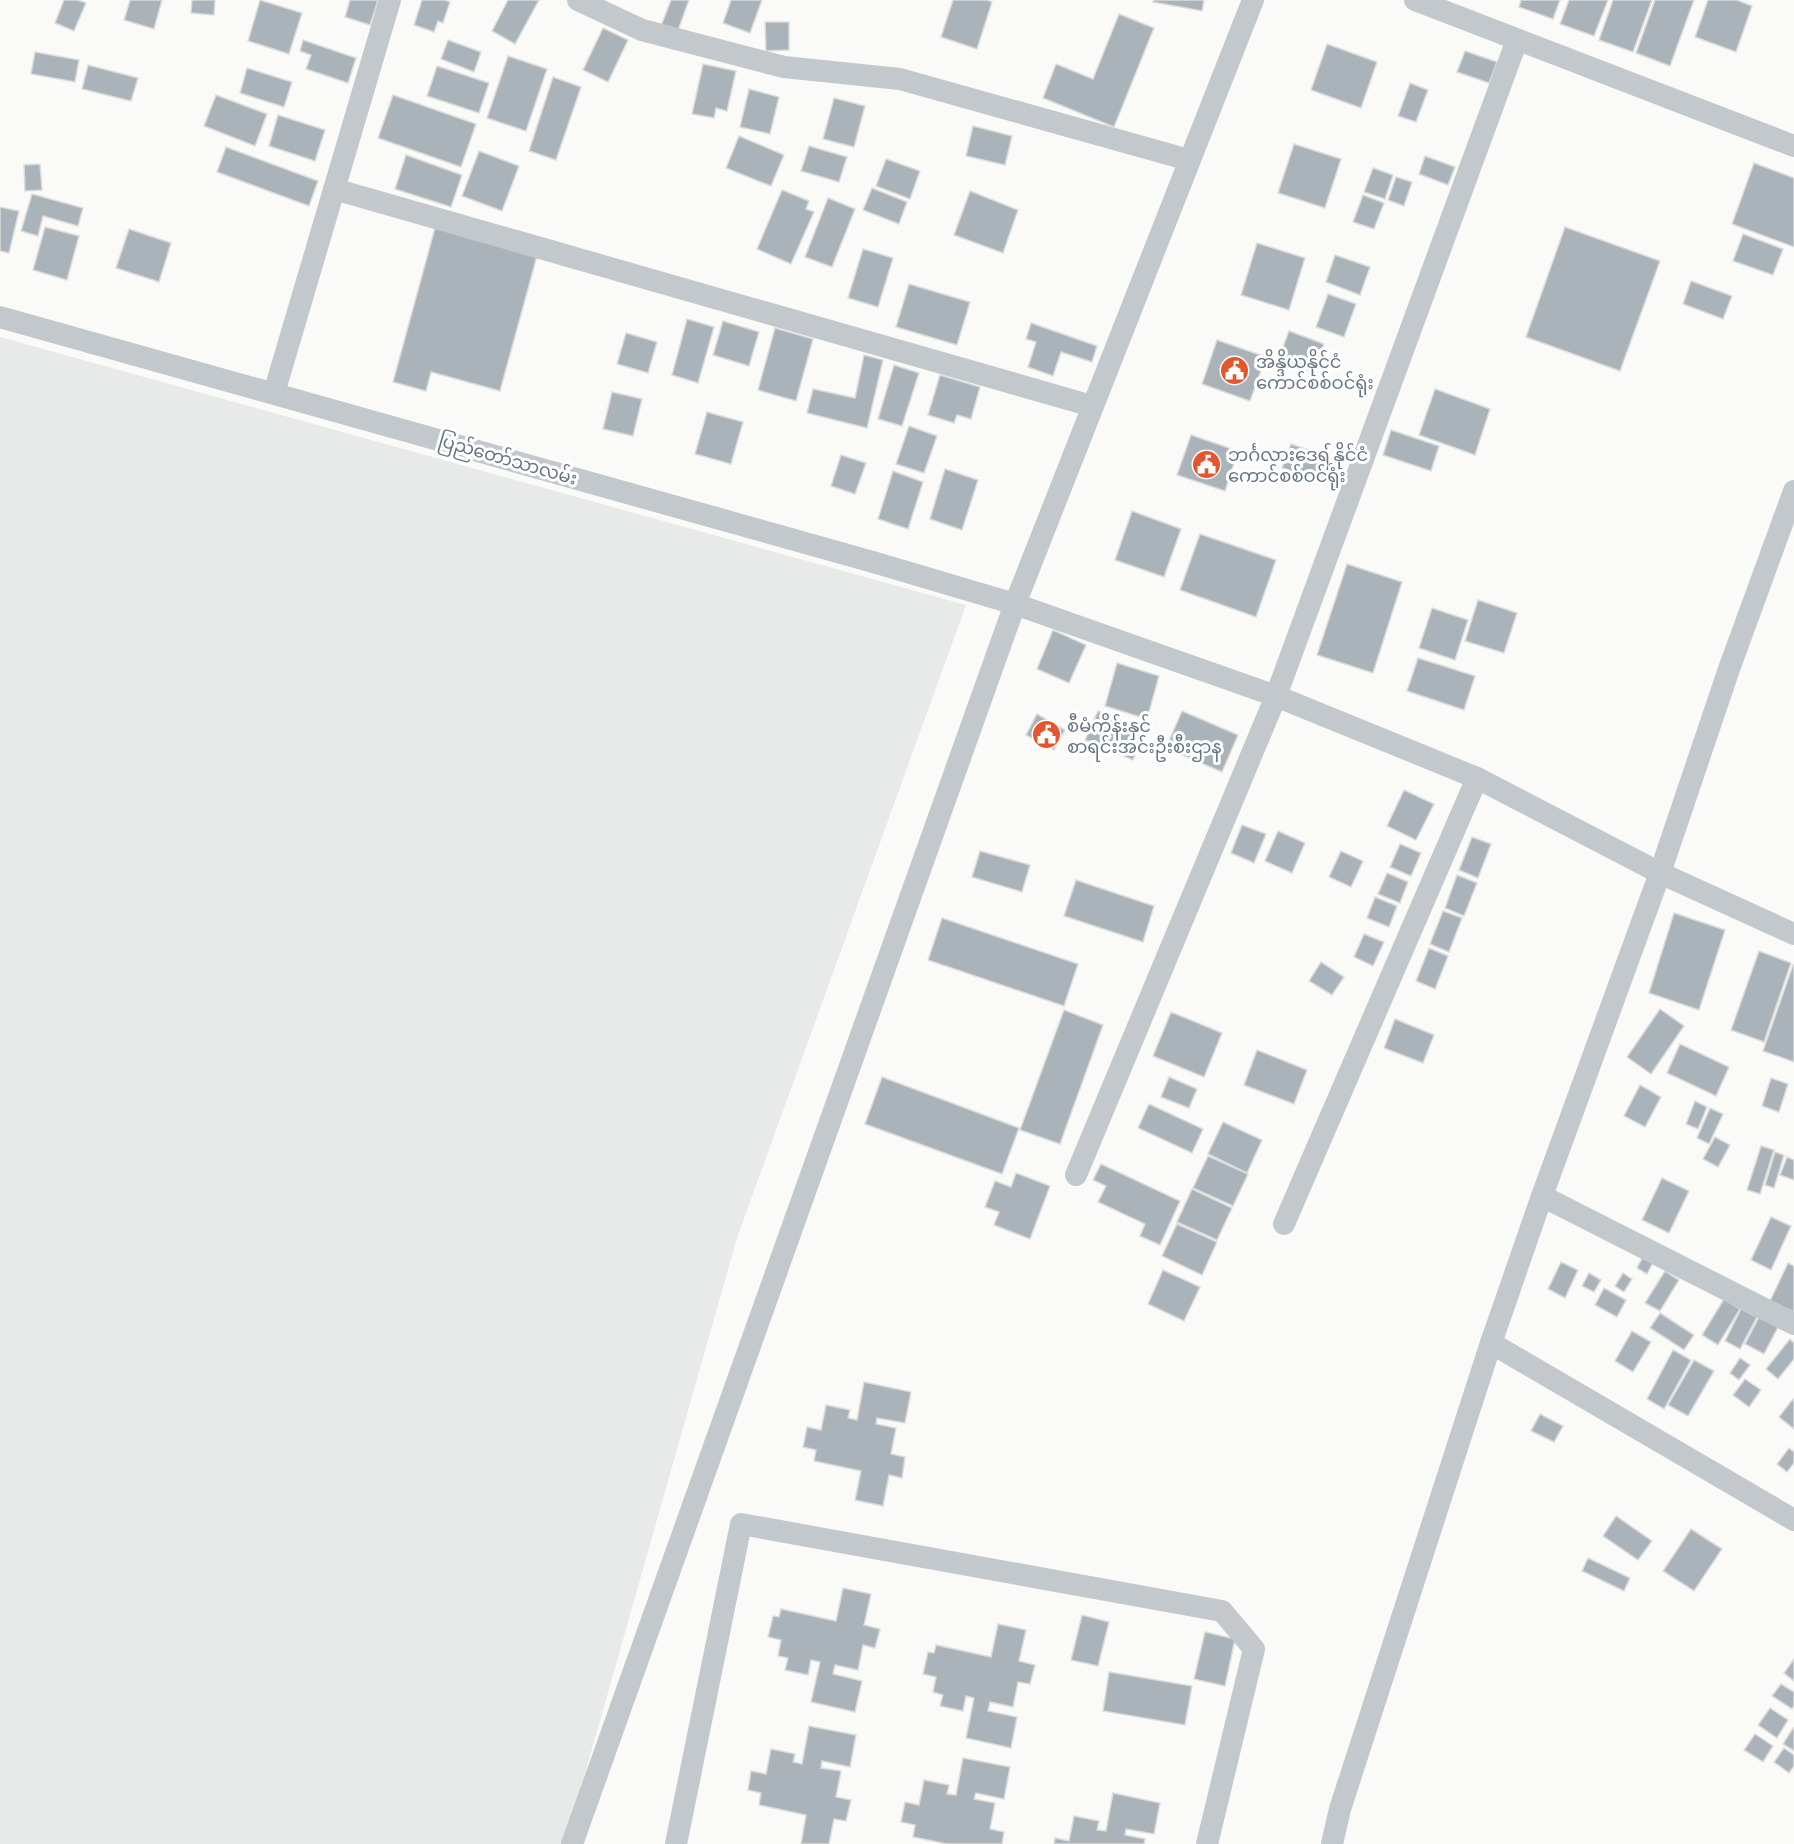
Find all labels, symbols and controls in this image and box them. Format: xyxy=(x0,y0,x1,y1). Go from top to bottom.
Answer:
place label: အိန္ဒိယနိုင်ငံ ကောင်စစ်ဝင်ရုံး xyxy=(1256,348,1374,398)
public building icon: အိန္ဒိယနိုင်ငံ ကောင်စစ်ဝင်ရုံး xyxy=(1219,355,1251,387)
street label: ပြည်တော်သာလမ်း xyxy=(435,427,580,494)
place label: ဘင်္ဂလားဒေရှ့်နိုင်ငံ ကောင်စစ်ဝင်ရုံး xyxy=(1228,441,1368,491)
public building icon: ဘင်္ဂလားဒေရှ့်နိုင်ငံ ကောင်စစ်ဝင်ရုံး xyxy=(1191,448,1223,480)
place label: စီမံကိန်းနှင့် စာရင်းအင်းဦးစီးဌာန xyxy=(1067,712,1222,762)
public building icon: စီမံကိန်းနှင့် စာရင်းအင်းဦးစီးဌာန xyxy=(1030,719,1062,751)

